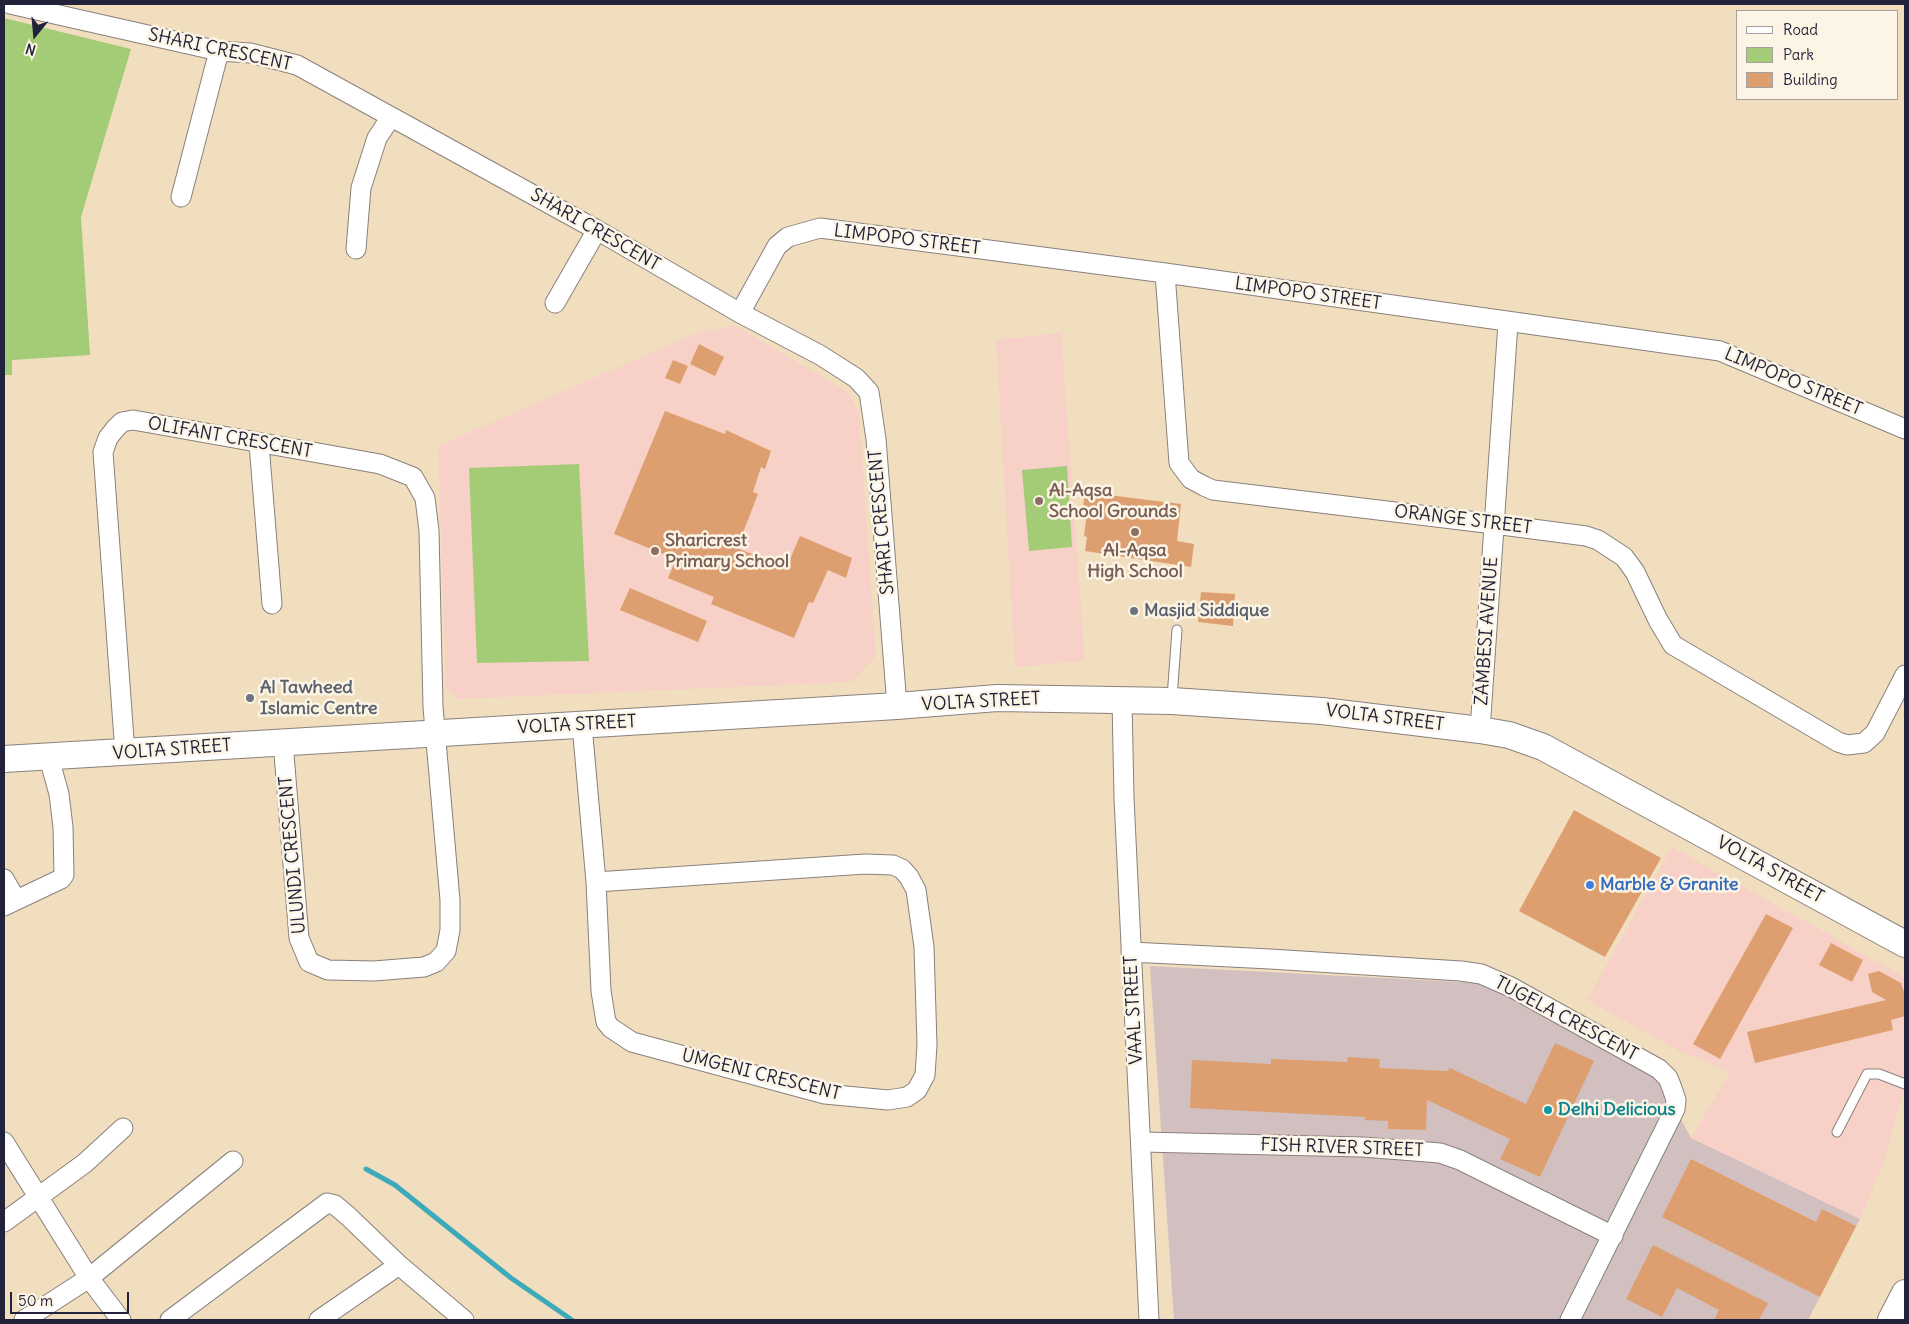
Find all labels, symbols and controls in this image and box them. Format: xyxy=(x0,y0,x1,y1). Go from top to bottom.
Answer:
north arrow xyxy=(10,10,60,60)
legend xyxy=(1736,10,1899,100)
text: Road xyxy=(1783,20,1818,39)
street label: SHARI CRESCENT xyxy=(146,24,294,76)
text: N xyxy=(23,39,38,59)
text: Park xyxy=(1783,45,1814,64)
text: Building xyxy=(1783,70,1838,89)
street label: SHARI CRESCENT xyxy=(526,184,664,276)
street label: LIMPOPO STREET xyxy=(833,220,981,260)
street label: LIMPOPO STREET xyxy=(1234,273,1382,315)
street label: LIMPOPO STREET xyxy=(1721,343,1865,421)
street label: OLIFANT CRESCENT xyxy=(146,413,314,463)
street label: SHARI CRESCENT xyxy=(865,448,899,596)
place label: Al-Aqsa School Grounds xyxy=(1049,480,1177,522)
marker: Al-Aqsa School Grounds xyxy=(1033,495,1045,507)
street label: ORANGE STREET xyxy=(1393,501,1533,539)
marker: Al-Aqsa High School xyxy=(1129,526,1141,538)
place label: Sharicrest Primary School xyxy=(665,530,789,572)
place label: Al-Aqsa High School xyxy=(1087,540,1183,582)
marker: Sharicrest Primary School xyxy=(649,545,661,557)
street label: ZAMBESI AVENUE xyxy=(1471,556,1503,706)
place label: Masjid Siddique xyxy=(1144,600,1269,622)
marker: Masjid Siddique xyxy=(1128,605,1140,617)
place label: Al Tawheed Islamic Centre xyxy=(260,677,378,720)
street label: VOLTA STREET xyxy=(921,688,1041,716)
marker: Al Tawheed Islamic Centre xyxy=(244,692,256,704)
street label: VOLTA STREET xyxy=(1325,700,1445,736)
street label: VOLTA STREET xyxy=(517,711,637,739)
street label: VOLTA STREET xyxy=(112,735,232,765)
street label: ULUNDI CRESCENT xyxy=(275,775,311,935)
street label: VOLTA STREET xyxy=(1713,832,1827,908)
place label: Marble & Granite xyxy=(1600,874,1739,896)
marker: Marble & Granite xyxy=(1584,879,1596,891)
street label: VAAL STREET xyxy=(1120,955,1148,1065)
street label: TUGELA CRESCENT xyxy=(1491,972,1641,1066)
street label: UMGENI CRESCENT xyxy=(679,1045,843,1105)
place label: Delhi Delicious xyxy=(1558,1099,1676,1121)
marker: Delhi Delicious xyxy=(1542,1104,1554,1116)
street label: FISH RIVER STREET xyxy=(1260,1134,1424,1162)
scale bar xyxy=(12,1282,131,1314)
text: 50 m xyxy=(18,1291,53,1310)

